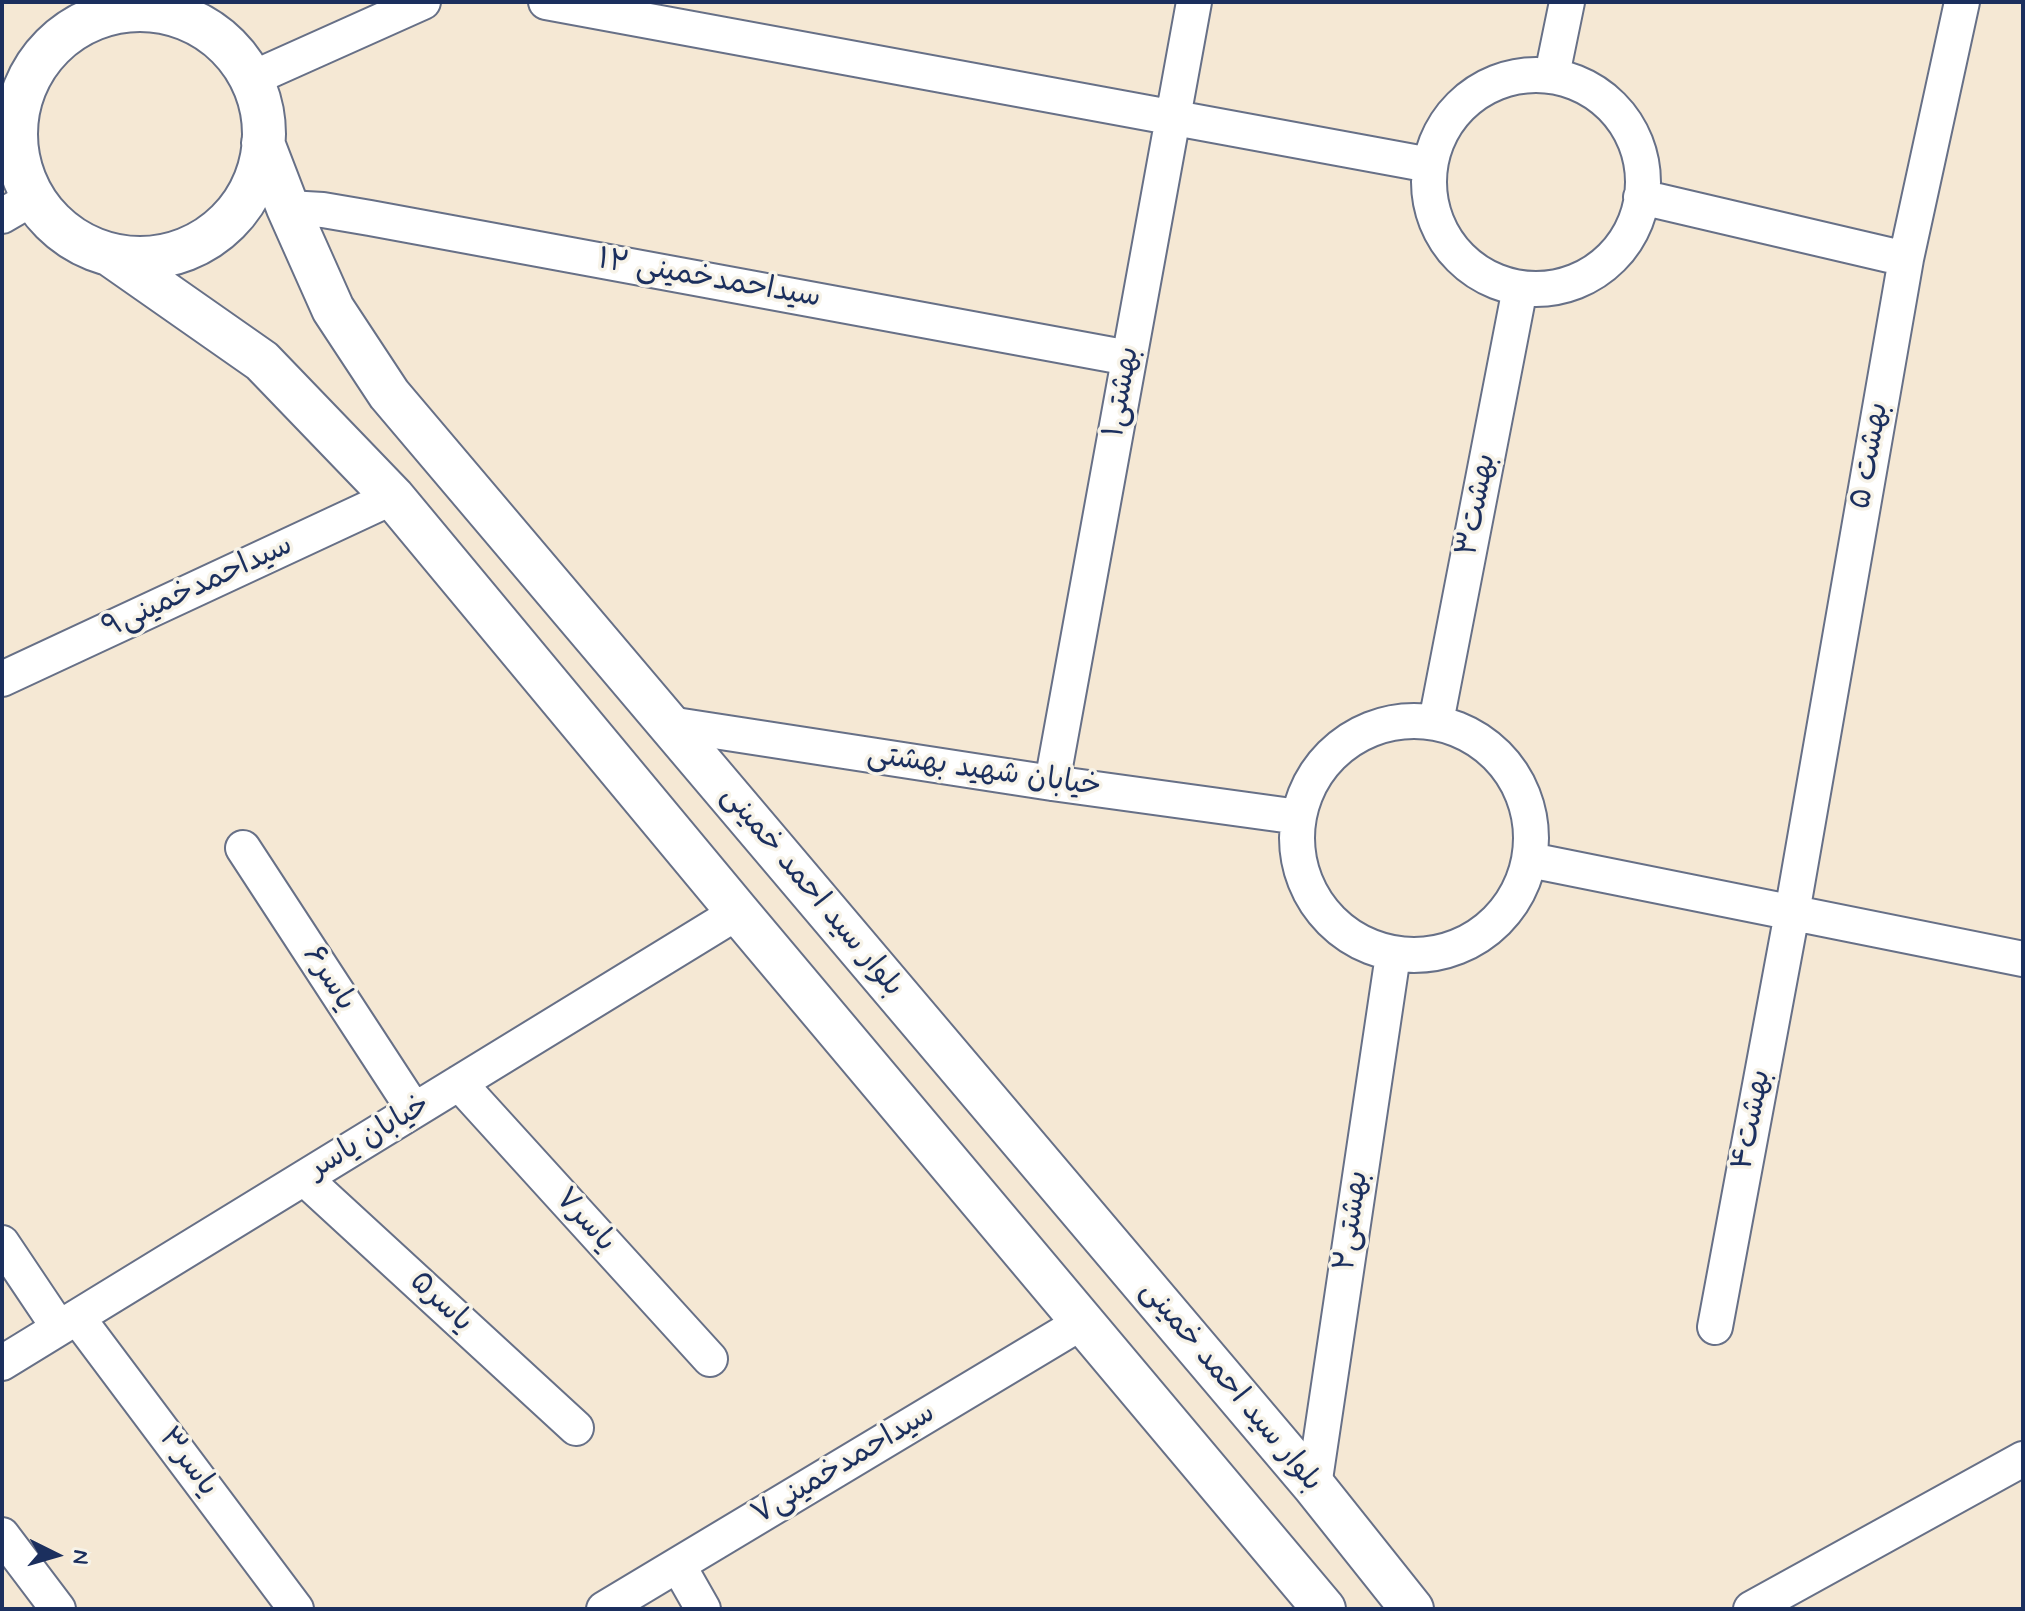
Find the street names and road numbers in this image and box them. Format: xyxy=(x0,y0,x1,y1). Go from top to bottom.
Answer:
street label: سیداحمدخمینی ۱۲ xyxy=(595,243,823,317)
street label: بهشتی۱ xyxy=(1097,344,1149,440)
street label: بهشت ۵ xyxy=(1844,400,1898,512)
street label: بهشت۳ xyxy=(1450,451,1506,559)
street label: سیداحمدخمینی۹ xyxy=(97,528,299,648)
street label: خیابان شهید بهشتی xyxy=(865,738,1103,806)
street label: بلوار سید احمد خمینی xyxy=(712,779,910,1005)
street label: یاسر۶ xyxy=(294,940,362,1018)
street label: بهشت۴ xyxy=(1726,1067,1780,1173)
street label: خیابان یاسر xyxy=(303,1088,437,1188)
street label: بهشتی۲ xyxy=(1328,1169,1378,1273)
street label: یاسر۷ xyxy=(546,1182,622,1260)
street label: یاسر۵ xyxy=(401,1265,479,1341)
street label: بلوار سید احمد خمینی xyxy=(1131,1274,1329,1500)
street label: سیداحمدخمینی۷ xyxy=(746,1396,942,1534)
street label: یاسر۳ xyxy=(149,1421,225,1505)

